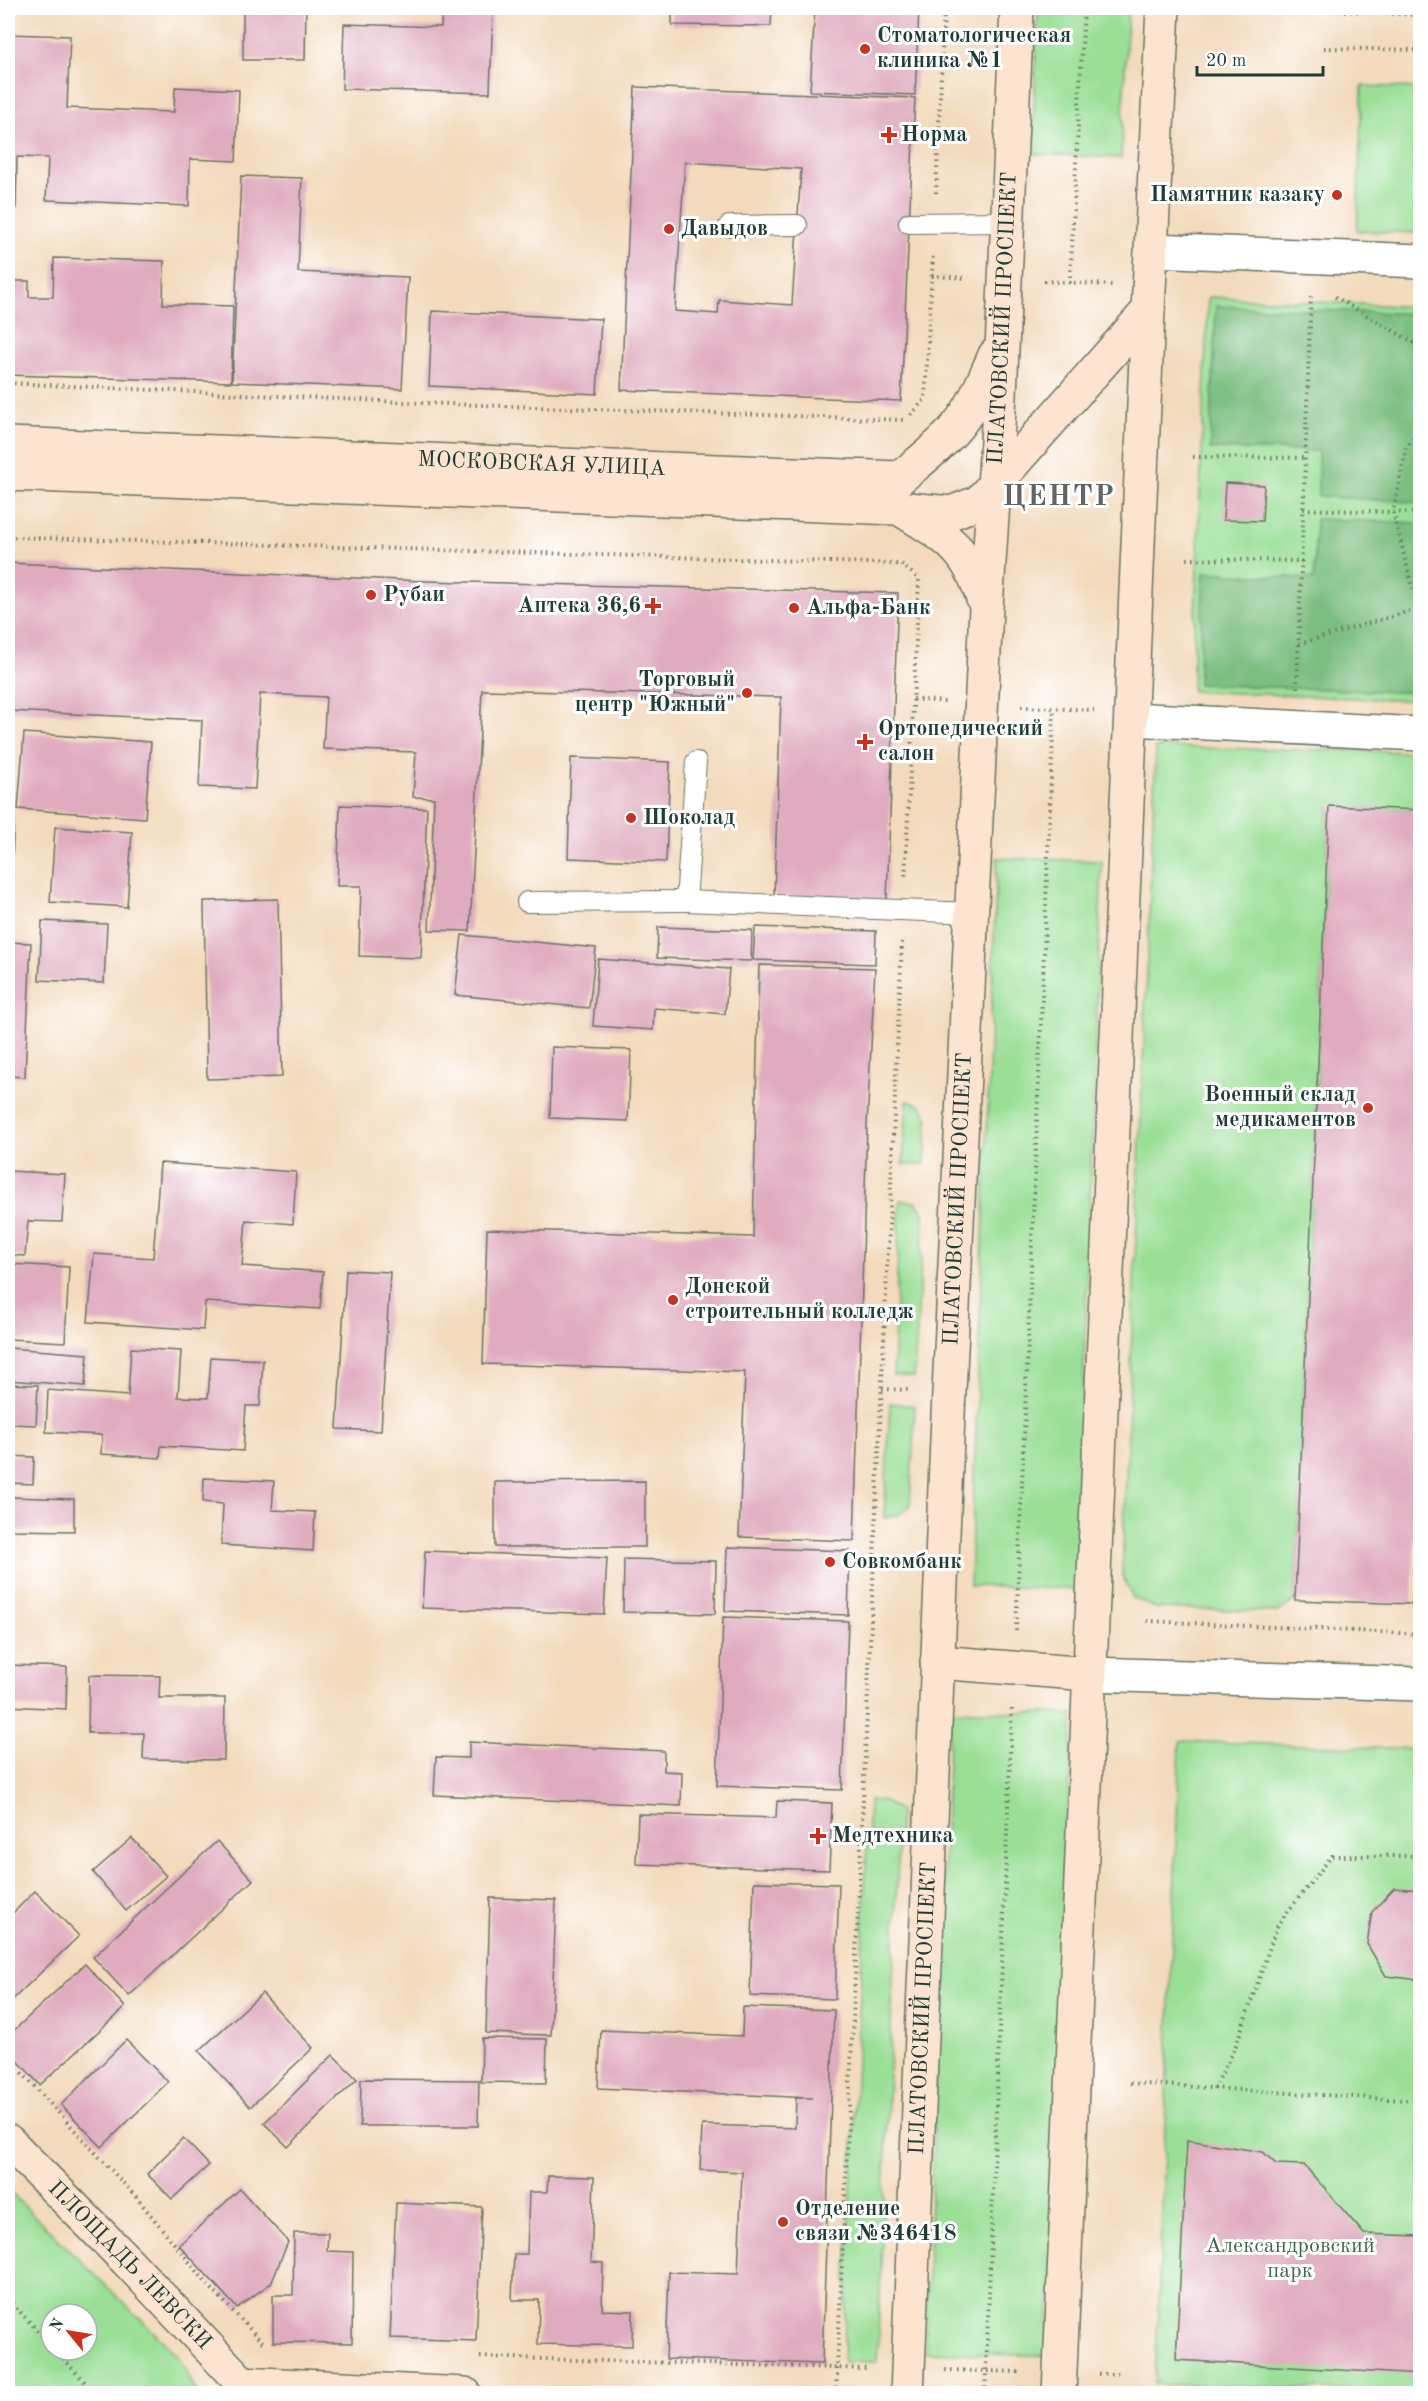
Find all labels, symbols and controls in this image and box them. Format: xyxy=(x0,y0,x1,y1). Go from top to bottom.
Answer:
place label: Стоматологическая клиника №1 xyxy=(877,25,1071,72)
scale bar xyxy=(1197,39,1323,77)
marker: Стоматологическая клиника №1 xyxy=(858,42,872,56)
text: 20 m xyxy=(1206,52,1246,70)
place label: Норма xyxy=(901,124,967,146)
marker: Норма xyxy=(882,128,896,142)
street label: ПЛАТОВСКИЙ ПРОСПЕКТ xyxy=(984,171,1021,465)
place label: Памятник казаку xyxy=(1150,184,1325,206)
marker: Памятник казаку xyxy=(1330,188,1344,202)
place label: Давыдов xyxy=(681,218,768,240)
marker: Давыдов xyxy=(662,222,676,236)
street label: МОСКОВСКАЯ УЛИЦА xyxy=(417,449,666,480)
district label: ЦЕНТР xyxy=(1003,484,1115,512)
place label: Рубаи xyxy=(383,584,445,606)
marker: Рубаи xyxy=(364,588,378,602)
place label: Аптека 36,6 xyxy=(518,595,641,617)
place label: Альфа-Банк xyxy=(806,597,931,620)
marker: Аптека 36,6 xyxy=(646,599,660,613)
marker: Альфа-Банк xyxy=(787,601,801,615)
place label: Торговый центр "Южный" xyxy=(575,669,735,716)
marker: Торговый центр "Южный" xyxy=(740,686,754,700)
place label: Ортопедический салон xyxy=(878,718,1043,765)
marker: Ортопедический салон xyxy=(856,733,874,751)
place label: Шоколад xyxy=(643,807,735,829)
marker: Шоколад xyxy=(624,811,638,825)
street label: ПЛАТОВСКИЙ ПРОСПЕКТ xyxy=(940,1052,976,1346)
place label: Военный склад медикаментов xyxy=(1204,1084,1356,1131)
marker: Военный склад медикаментов xyxy=(1361,1101,1375,1115)
place label: Донской строительный колледж xyxy=(685,1276,914,1323)
marker: Донской строительный колледж xyxy=(666,1293,680,1307)
place label: Совкомбанк xyxy=(842,1551,962,1573)
marker: Совкомбанк xyxy=(823,1555,837,1569)
place label: Медтехника xyxy=(832,1825,954,1847)
marker: Медтехника xyxy=(809,1827,827,1845)
street label: ПЛАТОВСКИЙ ПРОСПЕКТ xyxy=(906,1861,940,2155)
street label: ПЛОЩАДЬ ЛЕВСКИ xyxy=(44,2177,215,2354)
place label: Отделение связи №346418 xyxy=(795,2198,956,2245)
marker: Отделение связи №346418 xyxy=(776,2215,790,2229)
park label: Александровский парк xyxy=(1205,2235,1375,2282)
north arrow xyxy=(39,2302,99,2362)
text: N xyxy=(48,2316,68,2335)

